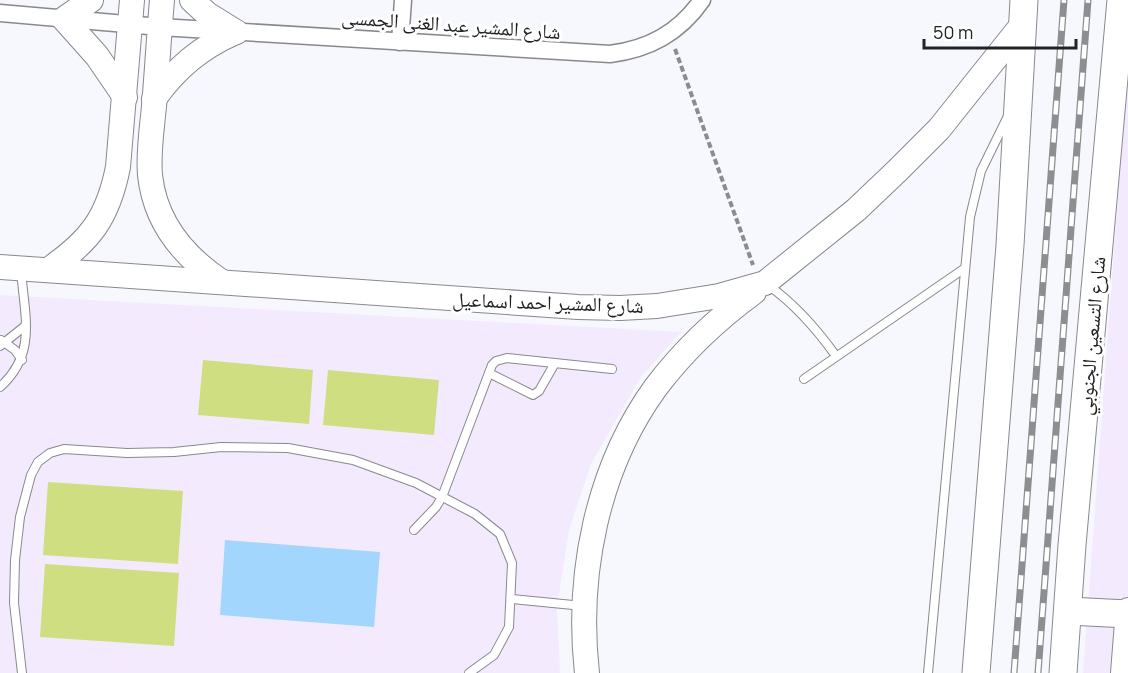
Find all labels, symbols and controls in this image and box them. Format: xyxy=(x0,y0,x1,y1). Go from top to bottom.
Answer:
street label: شارع المشير عبد الغنى الجمسى xyxy=(340,3,562,45)
scale bar xyxy=(924,12,1076,50)
text: 50 m xyxy=(933,20,973,44)
street label: شارع التسعين الجنوبي xyxy=(1071,255,1114,417)
street label: شارع المشير احمد اسماعيل xyxy=(452,285,644,319)

